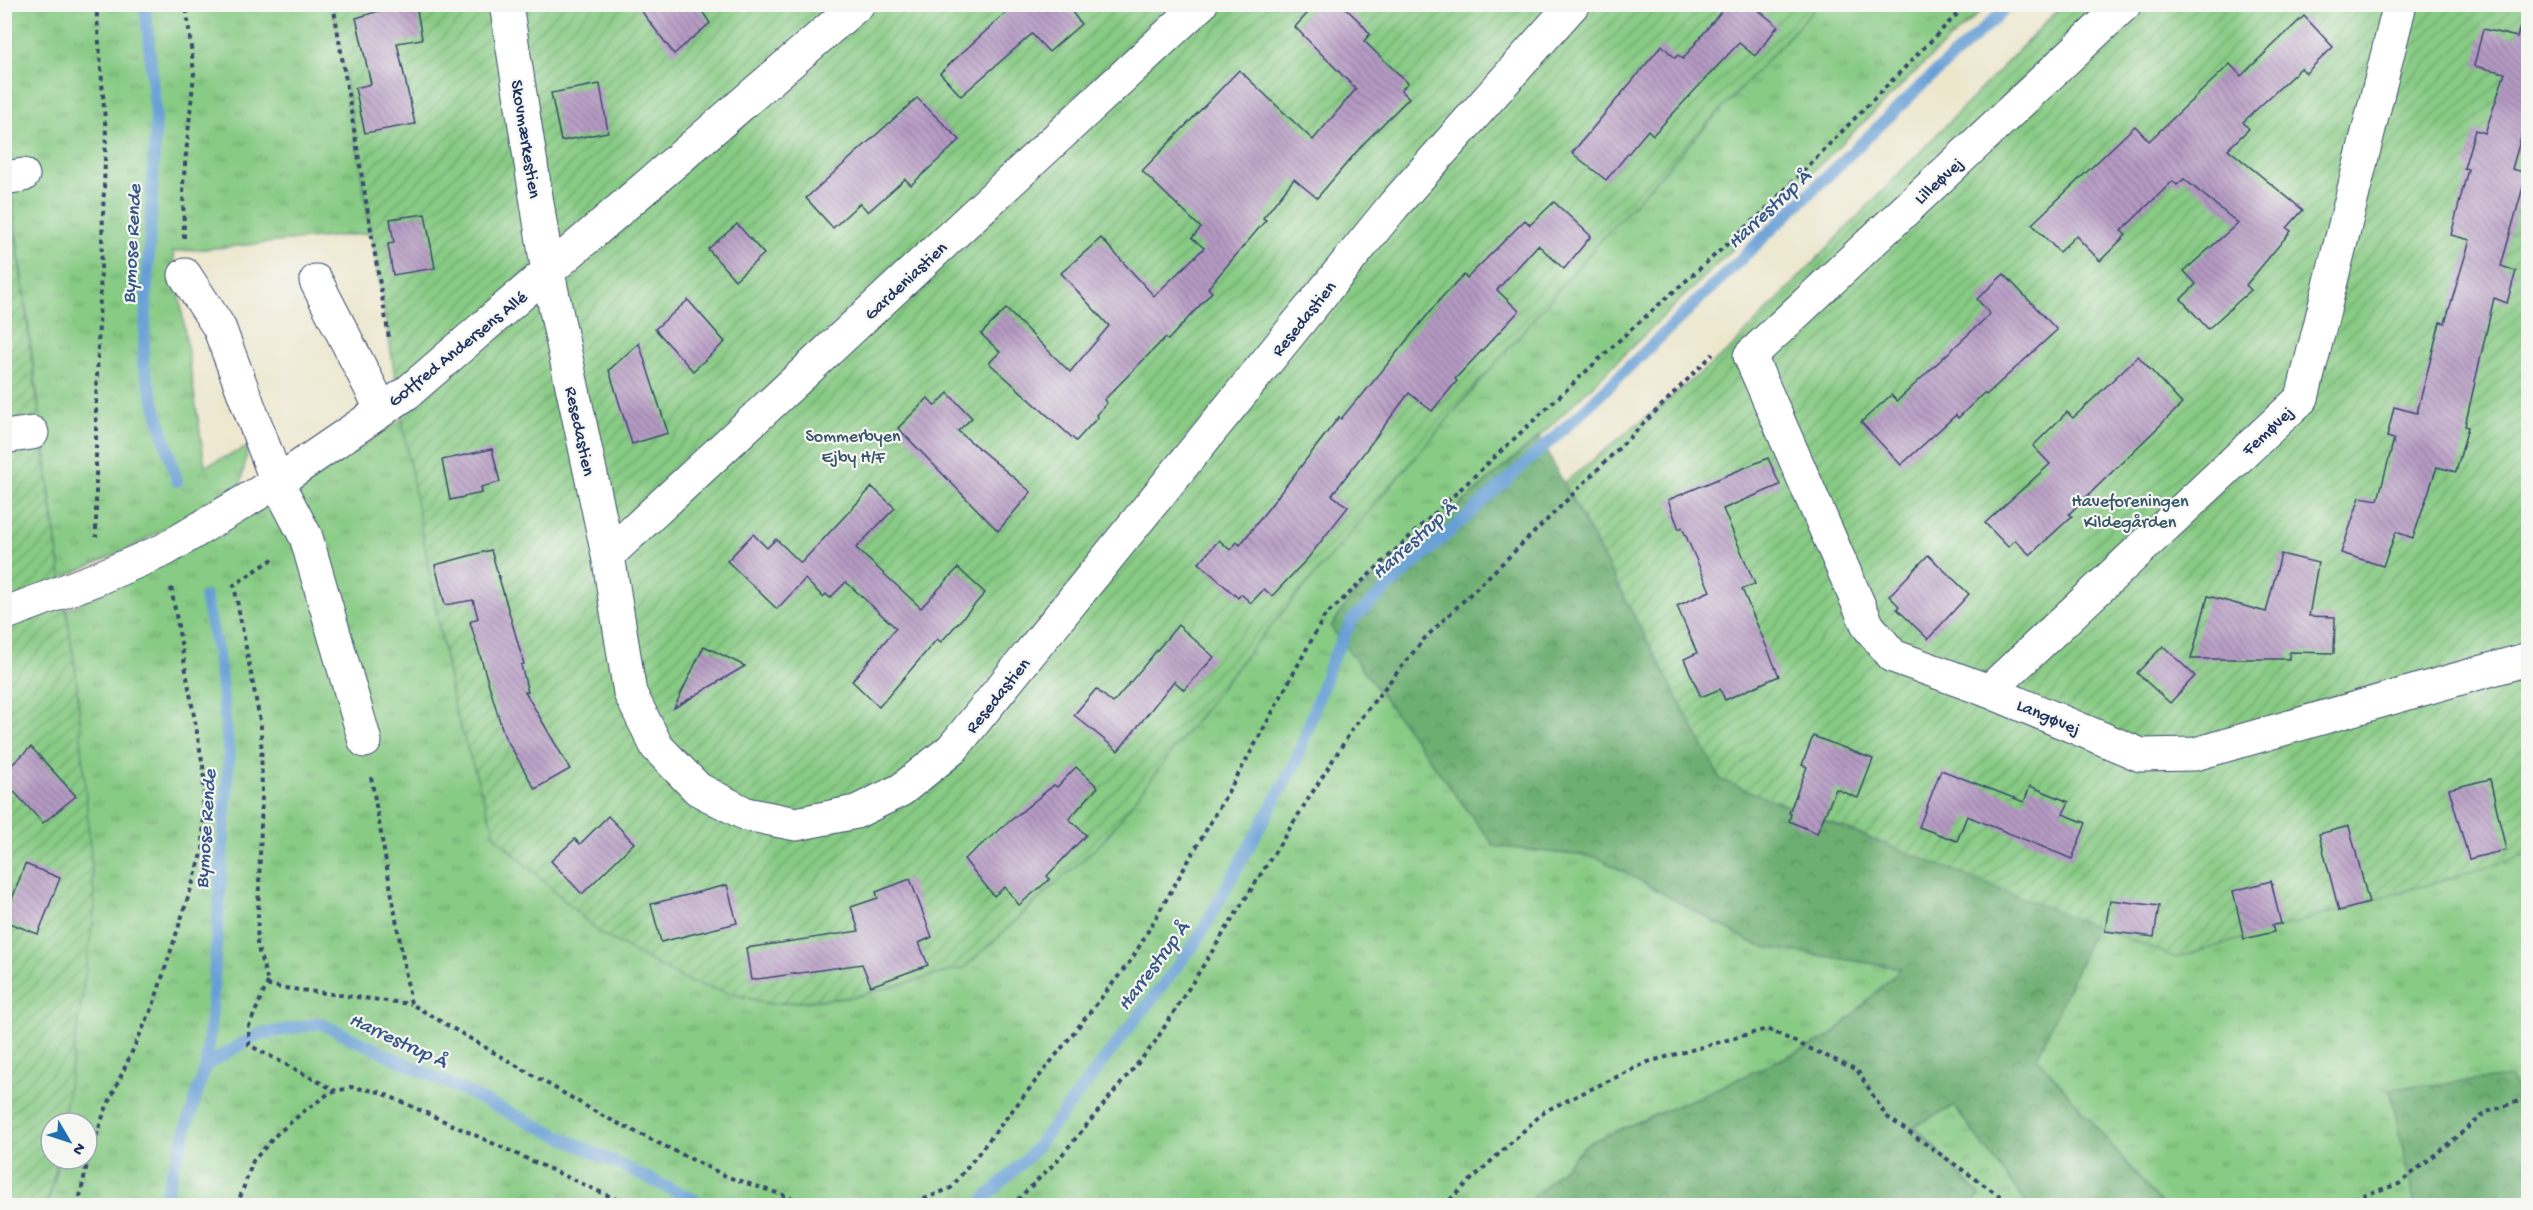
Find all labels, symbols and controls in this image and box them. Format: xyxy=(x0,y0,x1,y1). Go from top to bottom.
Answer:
street label: Skovmærkestien xyxy=(505,79,544,201)
street label: Lilleøvej xyxy=(1911,154,1969,210)
water label: Harrestrup Å xyxy=(1723,165,1818,255)
water label: Bymose Rende xyxy=(119,183,148,304)
street label: Gardeniastien xyxy=(861,238,953,326)
street label: Resedastien xyxy=(1268,277,1342,362)
street label: Gotfred Andersens Allé xyxy=(385,287,533,412)
street label: Resedastien xyxy=(559,385,598,479)
street label: Femøvej xyxy=(2238,403,2299,462)
park label: Sommerbyen Ejby H/F xyxy=(805,427,901,469)
park label: Haveforeningen Kildegården xyxy=(2071,492,2189,534)
water label: Harrestrup Å xyxy=(1368,496,1463,585)
street label: Resedastien xyxy=(962,654,1036,739)
street label: Langøvej xyxy=(2013,696,2083,741)
water label: Bymose Rende xyxy=(192,768,223,890)
water label: Harrestrup Å xyxy=(1113,917,1196,1016)
water label: Harrestrup Å xyxy=(345,1009,452,1075)
north arrow xyxy=(39,1111,99,1171)
text: N xyxy=(67,1138,89,1159)

